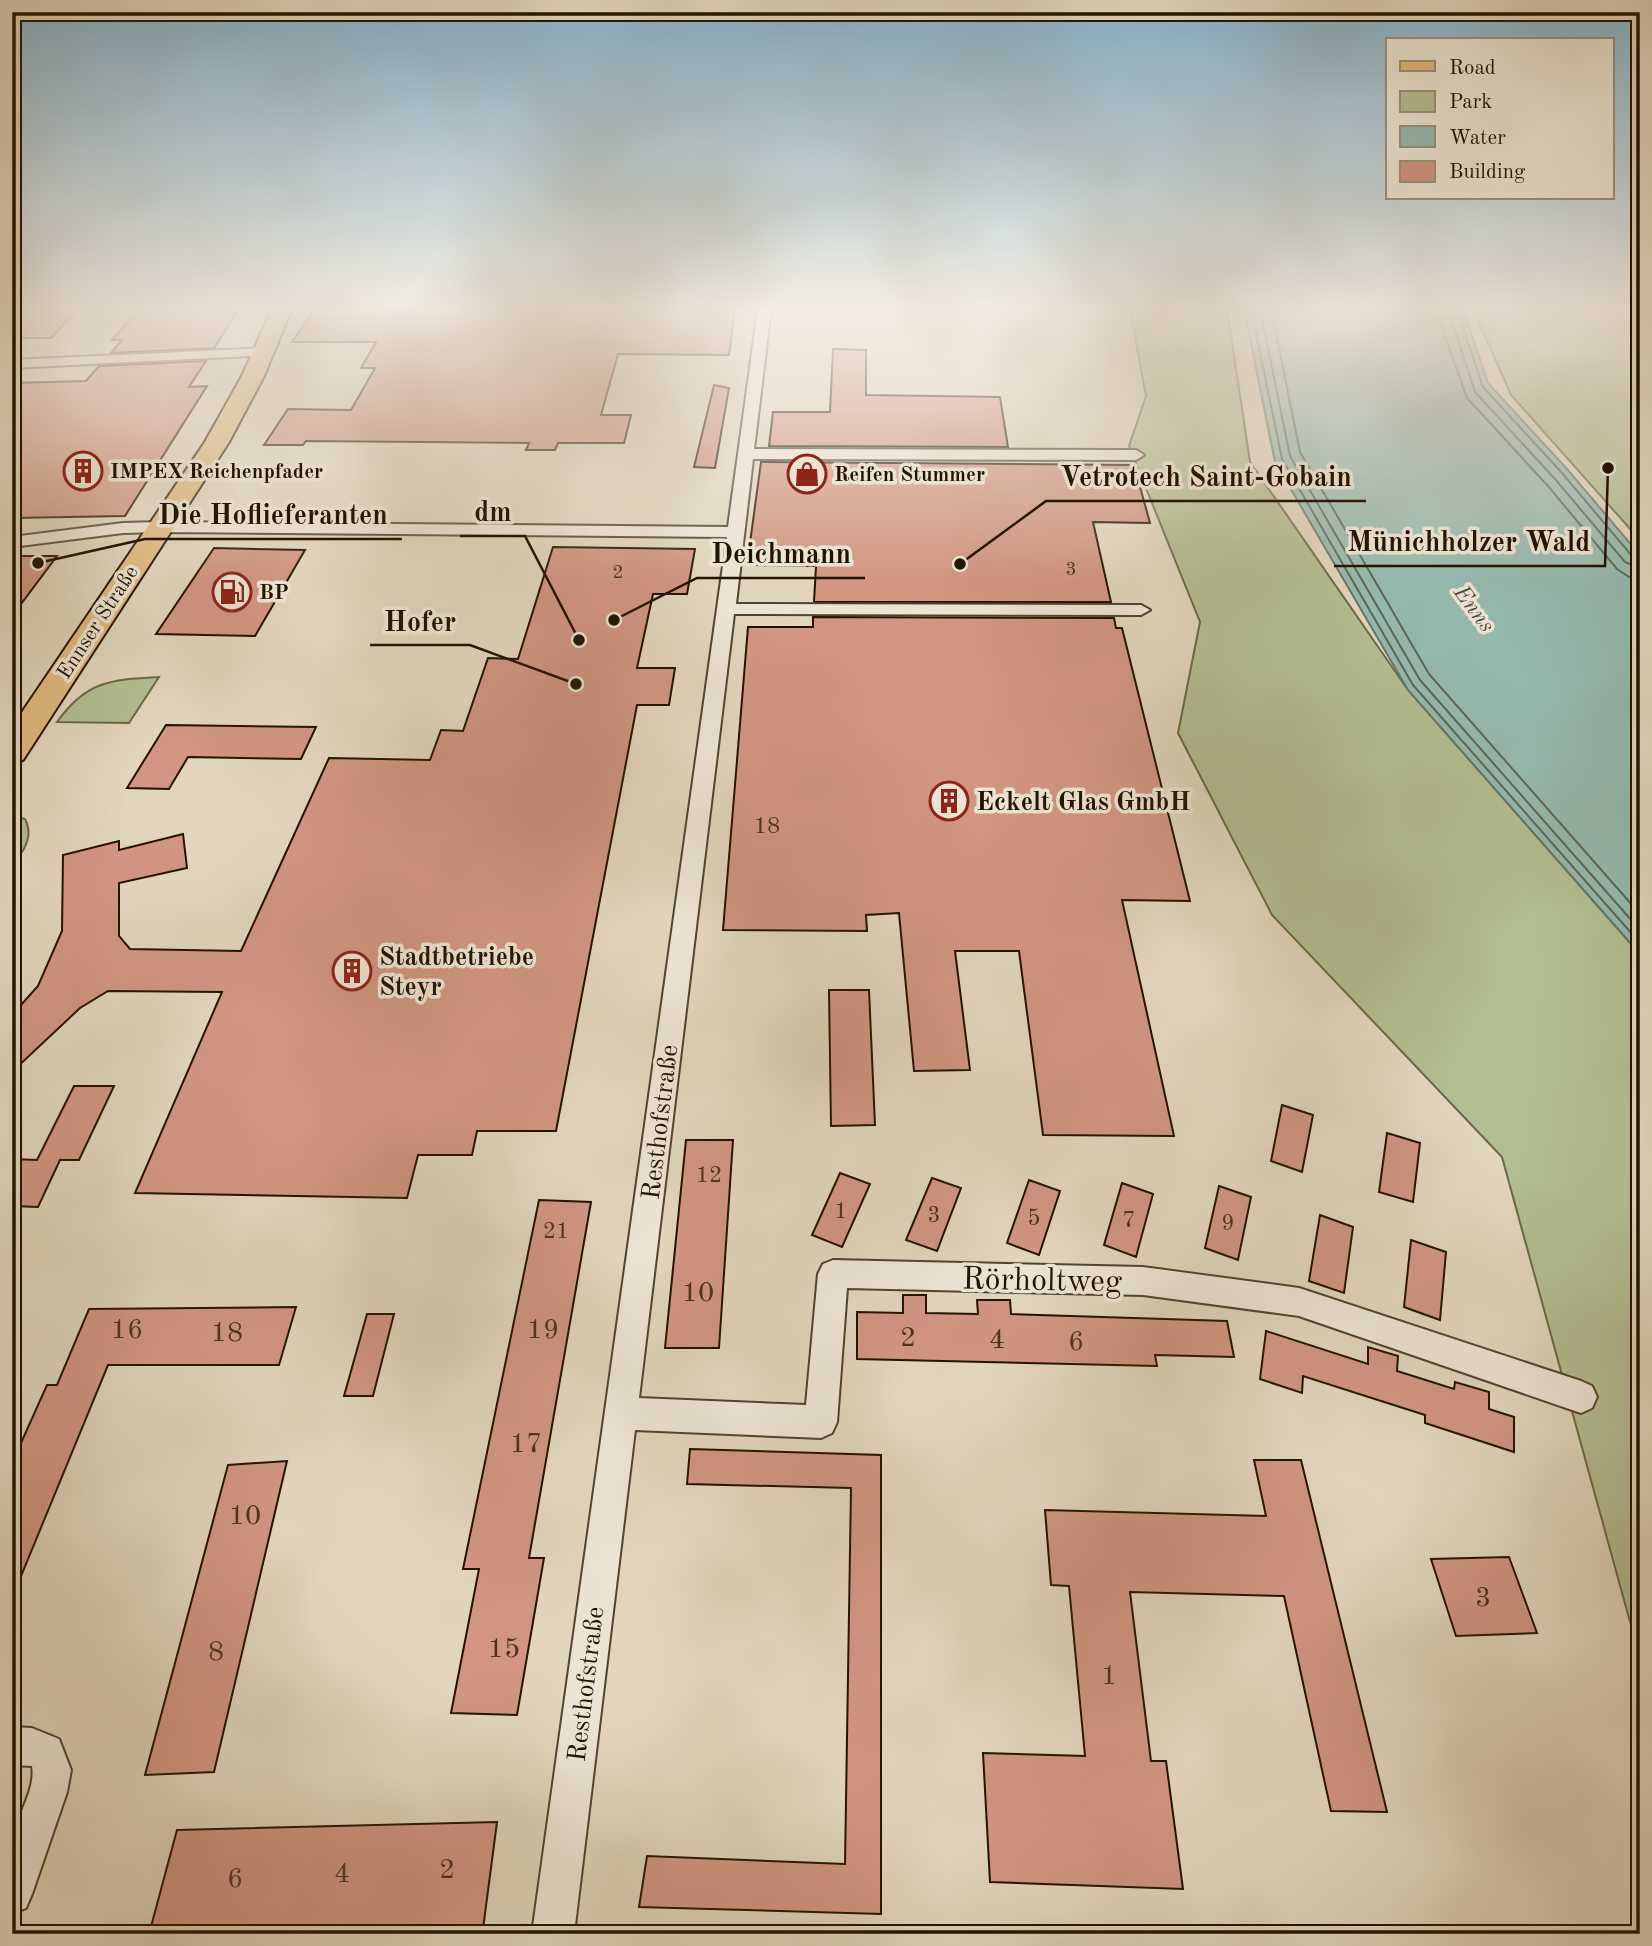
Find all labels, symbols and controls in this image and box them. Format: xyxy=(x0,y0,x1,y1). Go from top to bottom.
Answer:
legend xyxy=(1386,38,1614,200)
text: Road xyxy=(1449,58,1496,79)
text: Park xyxy=(1449,92,1492,113)
text: Water xyxy=(1449,128,1506,149)
text: Building xyxy=(1449,162,1526,183)
building icon: IMPEX Reichenpfader xyxy=(62,450,104,492)
callout: Vetrotech Saint-Gobain xyxy=(1046,452,1366,501)
shop icon: Reifen Stummer xyxy=(786,453,828,495)
place label: IMPEX Reichenpfader xyxy=(110,462,323,483)
place label: Reifen Stummer xyxy=(834,465,985,486)
text: Vetrotech Saint-Gobain xyxy=(1060,465,1352,493)
callout: dm xyxy=(460,487,525,536)
callout: Die Hoflieferanten xyxy=(145,490,402,539)
text: dm xyxy=(474,500,512,528)
text: Die Hoflieferanten xyxy=(158,503,388,531)
callout: Münichholzer Wald xyxy=(1334,517,1605,566)
callout: Deichmann xyxy=(697,529,865,578)
text: Münichholzer Wald xyxy=(1348,530,1590,558)
text: Deichmann xyxy=(711,542,851,570)
house number: 3 xyxy=(1065,561,1077,580)
street label: Ennser Straße xyxy=(54,562,143,683)
house number: 2 xyxy=(612,564,624,583)
fuel station icon: BP xyxy=(211,571,253,613)
water label: Enns xyxy=(1448,580,1499,637)
place label: BP xyxy=(259,583,289,604)
callout: Hofer xyxy=(370,596,470,645)
text: Hofer xyxy=(384,610,456,638)
building icon: Eckelt Glas GmbH xyxy=(928,780,970,822)
place label: Eckelt Glas GmbH xyxy=(976,790,1191,816)
house number: 18 xyxy=(754,815,780,838)
place label: Stadtbetriebe Steyr xyxy=(379,945,534,1001)
building icon: Stadtbetriebe Steyr xyxy=(331,950,373,992)
street label: Resthofstraße xyxy=(639,1043,683,1201)
house number: 12 xyxy=(696,1164,722,1187)
house number: 1 xyxy=(834,1200,848,1223)
house number: 3 xyxy=(927,1204,941,1227)
house number: 5 xyxy=(1027,1207,1041,1230)
house number: 7 xyxy=(1122,1209,1136,1232)
house number: 9 xyxy=(1221,1212,1235,1235)
house number: 21 xyxy=(543,1220,569,1243)
street label: Rörholtweg xyxy=(962,1265,1122,1299)
house number: 10 xyxy=(682,1280,714,1308)
house number: 16 xyxy=(111,1317,143,1345)
house number: 19 xyxy=(527,1317,559,1345)
house number: 18 xyxy=(211,1320,243,1348)
house number: 2 xyxy=(900,1325,916,1353)
house number: 4 xyxy=(989,1327,1005,1355)
house number: 6 xyxy=(1068,1329,1084,1357)
house number: 17 xyxy=(510,1431,542,1459)
house number: 10 xyxy=(229,1503,261,1531)
house number: 3 xyxy=(1475,1585,1491,1613)
street label: Resthofstraße xyxy=(565,1605,609,1763)
house number: 15 xyxy=(488,1636,520,1664)
house number: 8 xyxy=(208,1639,224,1667)
house number: 1 xyxy=(1101,1663,1117,1691)
house number: 2 xyxy=(439,1857,455,1885)
house number: 4 xyxy=(334,1861,350,1889)
house number: 6 xyxy=(227,1866,243,1894)

